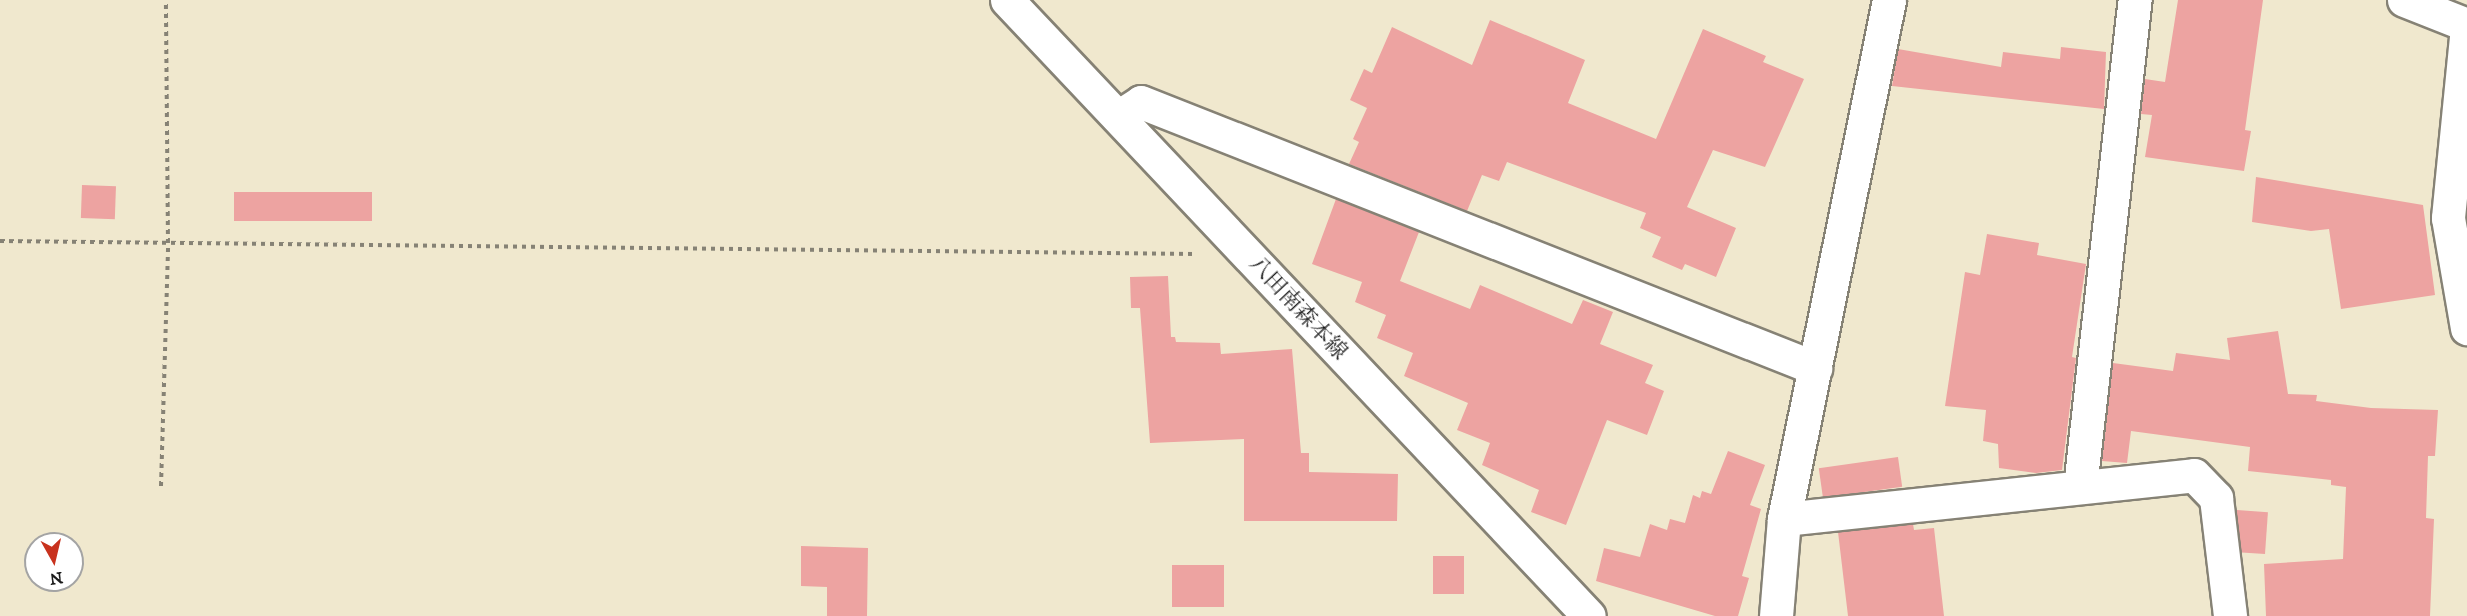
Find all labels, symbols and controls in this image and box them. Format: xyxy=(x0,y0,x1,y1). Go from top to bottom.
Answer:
street label: 八田南森本線 xyxy=(1243,251,1353,365)
north arrow xyxy=(24,532,84,592)
text: N xyxy=(48,567,64,589)

